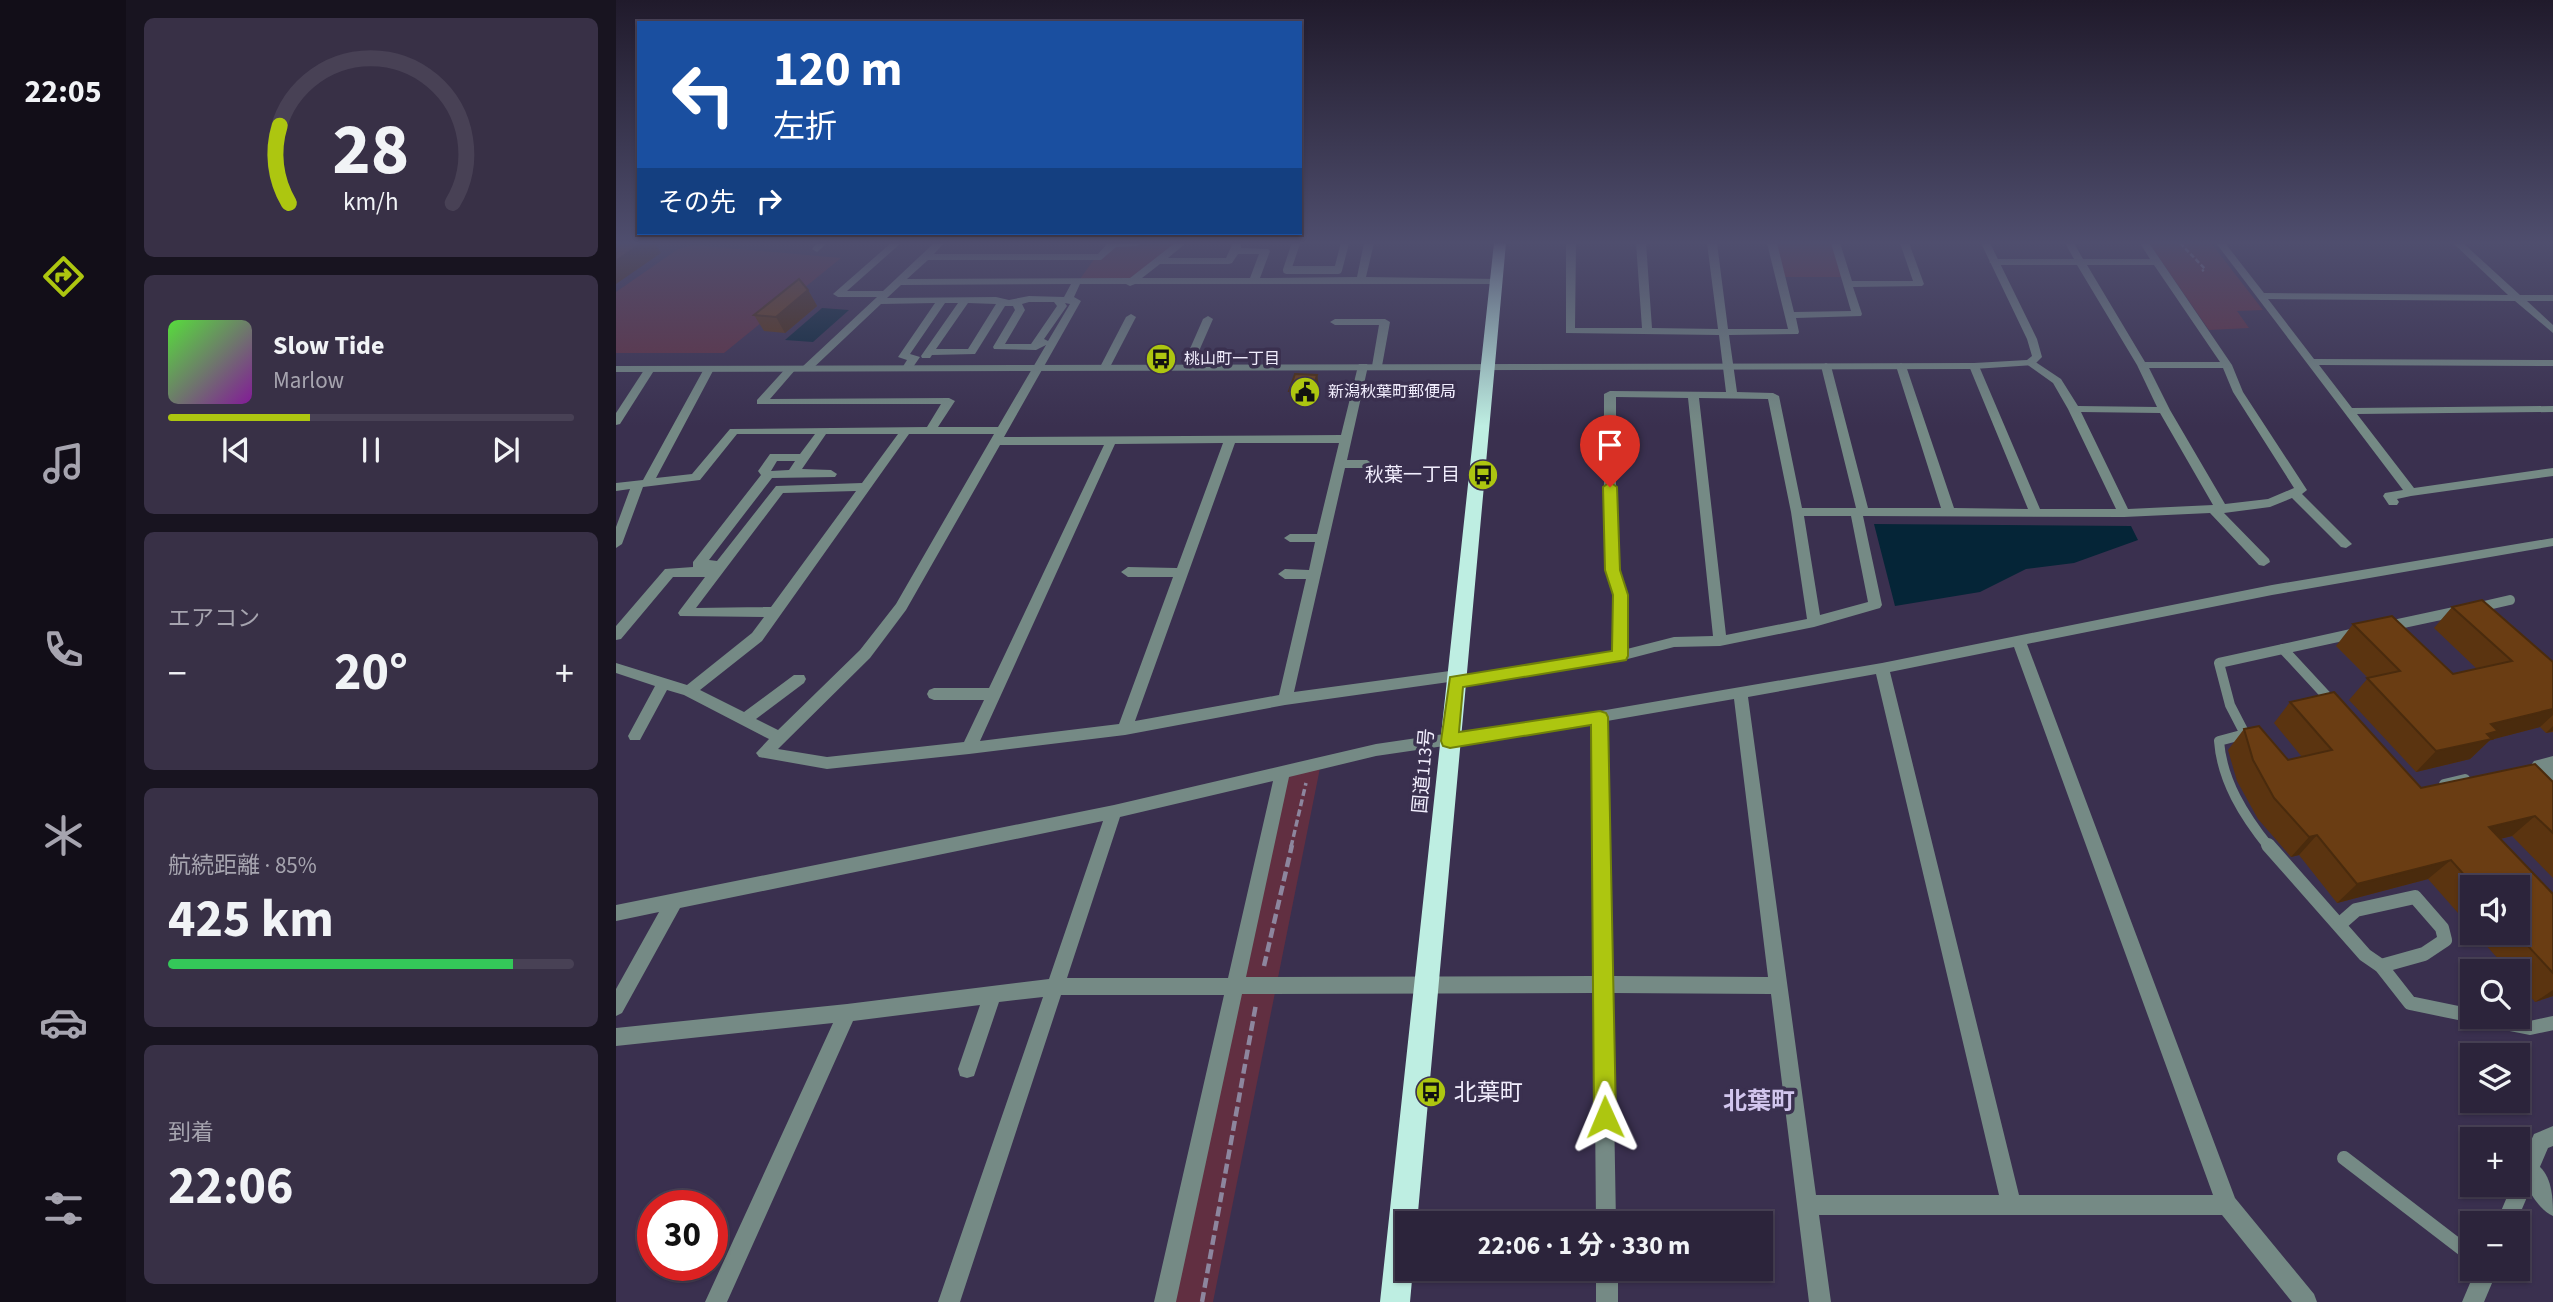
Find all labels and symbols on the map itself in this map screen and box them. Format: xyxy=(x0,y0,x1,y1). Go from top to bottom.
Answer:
bus stop icon: 桃山町一丁目 xyxy=(1144,342,1178,376)
place label: 桃山町一丁目 xyxy=(1184,348,1280,370)
public building icon: 新潟秋葉町郵便局 xyxy=(1288,375,1322,409)
place label: 新潟秋葉町郵便局 xyxy=(1328,381,1456,403)
pin xyxy=(1580,415,1640,487)
bus stop icon: 秋葉一丁目 xyxy=(1466,458,1500,492)
place label: 秋葉一丁目 xyxy=(1365,462,1460,489)
street label: 国道113号 xyxy=(1407,727,1441,815)
bus stop icon: 北葉町 xyxy=(1414,1075,1448,1109)
place label: 北葉町 xyxy=(1454,1076,1523,1109)
position arrow xyxy=(1568,1080,1642,1154)
district label: 北葉町 xyxy=(1723,1084,1795,1119)
speed limit sign: 30 xyxy=(637,1190,728,1281)

